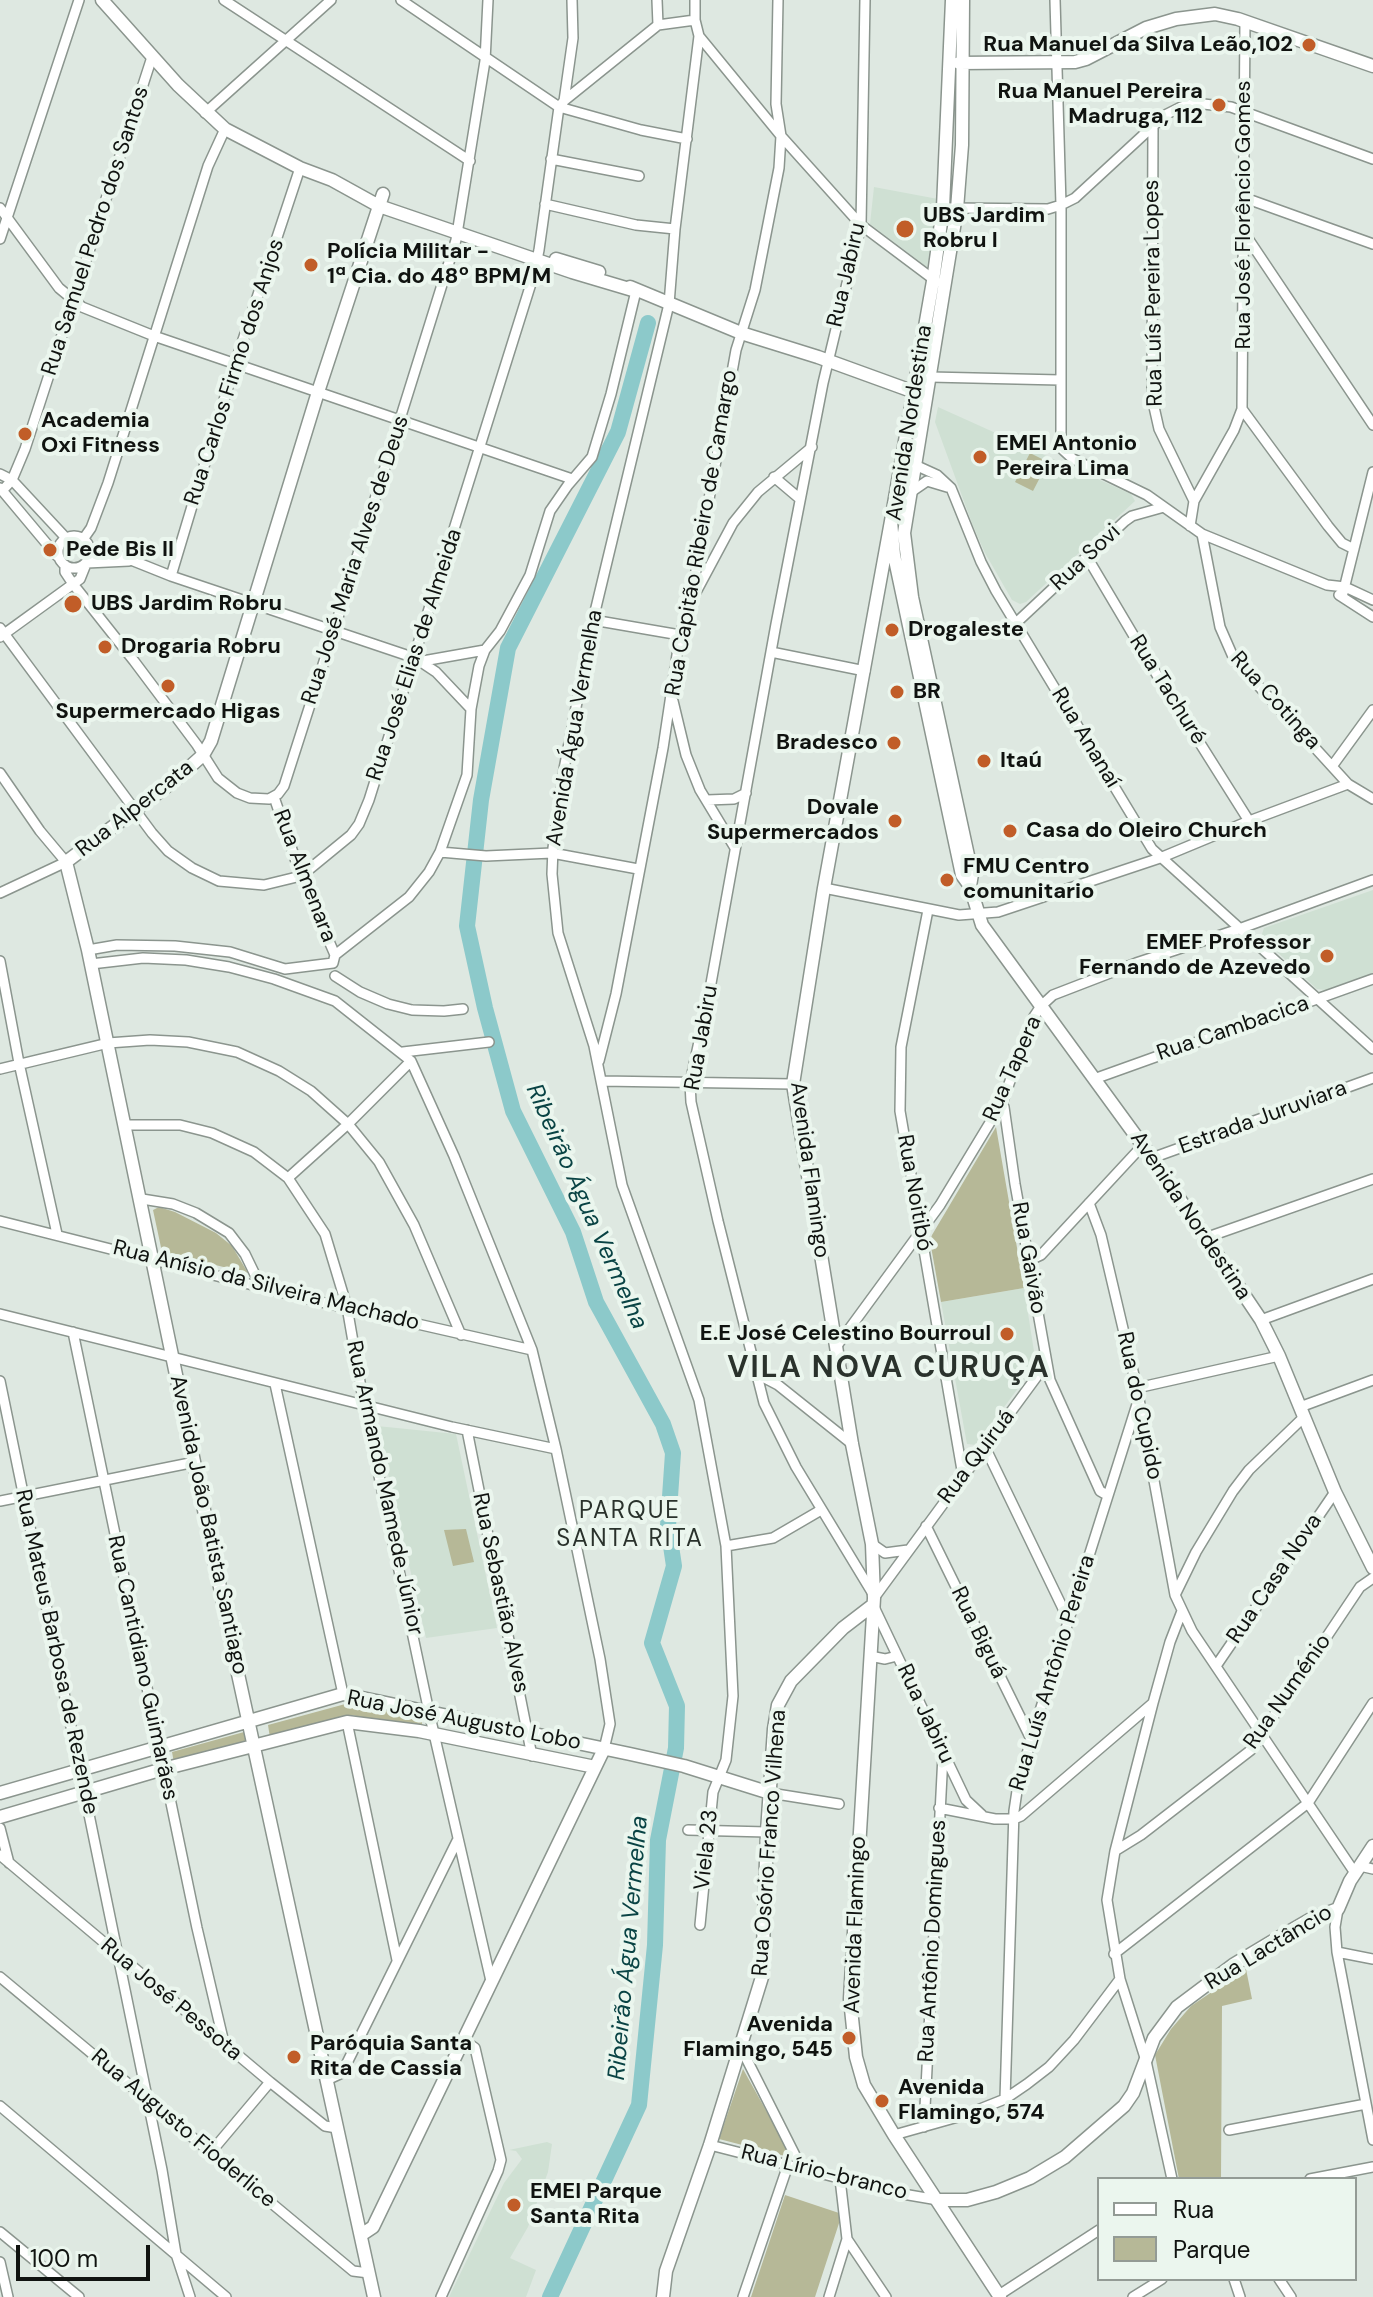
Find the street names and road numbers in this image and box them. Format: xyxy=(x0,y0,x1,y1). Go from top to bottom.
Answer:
street label: Rua José Florêncio Gomes xyxy=(1231,80,1257,350)
street label: Rua Samuel Pedro dos Santos xyxy=(37,83,155,379)
street label: Rua Luís Pereira Lopes xyxy=(1139,179,1169,407)
street label: Rua Jabiru xyxy=(822,220,872,330)
street label: Rua Carlos Firmo dos Anjos xyxy=(179,236,291,508)
street label: Avenida Nordestina xyxy=(881,323,939,523)
street label: Rua Capitão Ribeiro de Camargo xyxy=(660,368,744,698)
street label: Rua José Maria Alves de Deus xyxy=(297,412,415,708)
street label: Rua Sovi xyxy=(1046,519,1126,597)
street label: Rua José Elias de Almeida xyxy=(362,526,468,784)
street label: Avenida Água Vermelha xyxy=(541,608,609,848)
street label: Rua Tachuré xyxy=(1123,630,1211,750)
street label: Rua Cotinga xyxy=(1224,647,1326,755)
street label: Rua Ananaí xyxy=(1045,683,1125,793)
street label: Rua Alpercata xyxy=(71,755,199,863)
street label: Rua Almenara xyxy=(267,806,341,946)
street label: Rua Jabiru xyxy=(680,983,724,1093)
street label: Rua Cambacica xyxy=(1154,991,1312,1067)
street label: Rua Tapera xyxy=(978,1012,1048,1126)
street label: Estrada Juruviara xyxy=(1175,1075,1351,1161)
street label: Avenida Flamingo xyxy=(784,1080,834,1260)
street label: Avenida Nordestina xyxy=(1124,1127,1256,1305)
street label: Rua Noitibó xyxy=(891,1133,937,1253)
street label: Rua Gaivão xyxy=(1005,1200,1051,1316)
street label: Rua Anísio da Silveira Machado xyxy=(110,1235,422,1337)
street label: Rua do Cupido xyxy=(1110,1330,1168,1482)
street label: Rua Armando Mamede Júnior xyxy=(340,1338,428,1638)
street label: Avenida João Batista Santiago xyxy=(163,1373,253,1677)
street label: Rua Quiruá xyxy=(933,1405,1021,1509)
street label: Rua Mateus Barbosa de Rezende xyxy=(9,1487,103,1817)
street label: Rua Sebastião Alves xyxy=(466,1491,534,1695)
street label: Rua Casa Nova xyxy=(1222,1509,1328,1649)
street label: Rua Cantidiano Guimarães xyxy=(101,1533,183,1803)
street label: Rua Luís Antônio Pereira xyxy=(1005,1552,1101,1794)
street label: Rua Biguá xyxy=(944,1583,1012,1683)
street label: Rua Numénio xyxy=(1239,1629,1337,1755)
street label: Rua Jabiru xyxy=(891,1660,959,1768)
street label: Rua José Augusto Lobo xyxy=(345,1685,583,1757)
street label: Rua Osório Franco Vilhena xyxy=(748,1709,792,1977)
street label: Viela 23 xyxy=(690,1808,724,1892)
street label: Rua Antônio Domingues xyxy=(913,1819,953,2063)
street label: Avenida Flamingo xyxy=(840,1836,872,2014)
street label: Rua Lactâncio xyxy=(1201,1900,1337,1996)
street label: Rua José Pessota xyxy=(95,1933,247,2067)
street label: Rua Augusto Fioderlice xyxy=(85,2044,281,2214)
street label: Rua Lírio-branco xyxy=(738,2140,910,2206)

